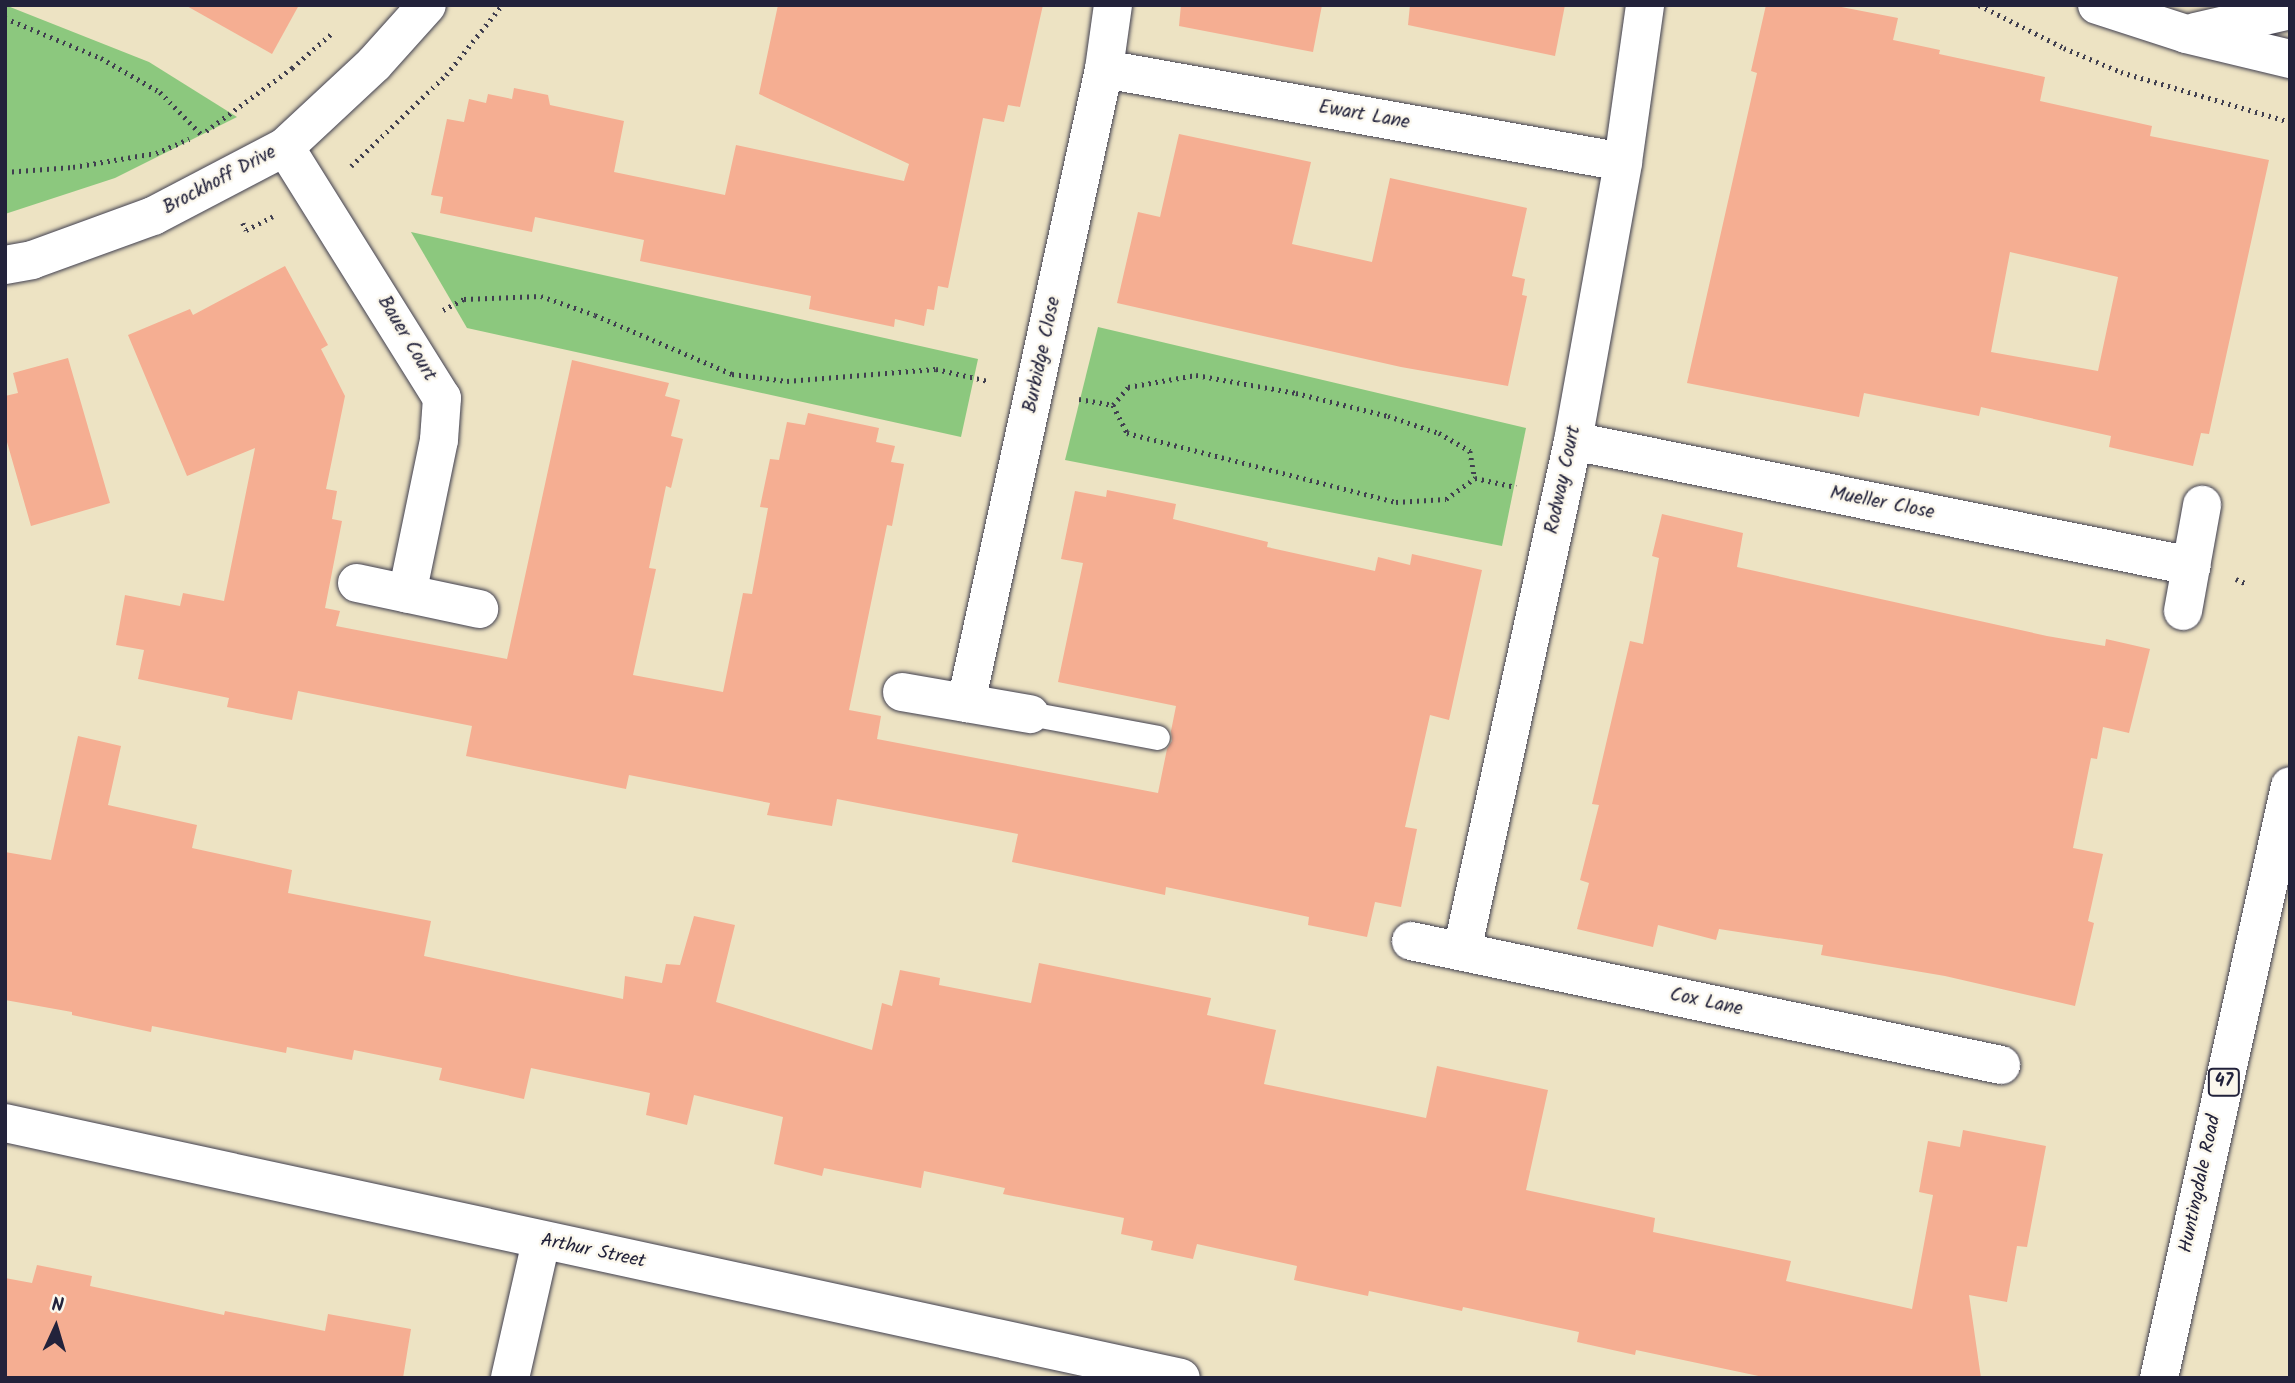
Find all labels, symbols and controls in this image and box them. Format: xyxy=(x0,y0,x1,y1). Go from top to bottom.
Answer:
street label: Ewart Lane xyxy=(1317,97,1411,135)
street label: Brockhoff Drive xyxy=(160,142,280,220)
street label: Bauer Court xyxy=(372,292,440,386)
street label: Burbidge Close xyxy=(1020,295,1066,415)
street label: Rodway Court xyxy=(1541,424,1587,536)
street label: Mueller Close xyxy=(1828,483,1936,525)
street label: Cox Lane xyxy=(1668,984,1744,1022)
road number: 47 xyxy=(2206,1068,2242,1097)
street label: Huntingdale Road xyxy=(2175,1113,2227,1255)
street label: Arthur Street xyxy=(538,1230,648,1274)
text: N xyxy=(50,1291,64,1321)
north arrow xyxy=(21,1292,91,1362)

